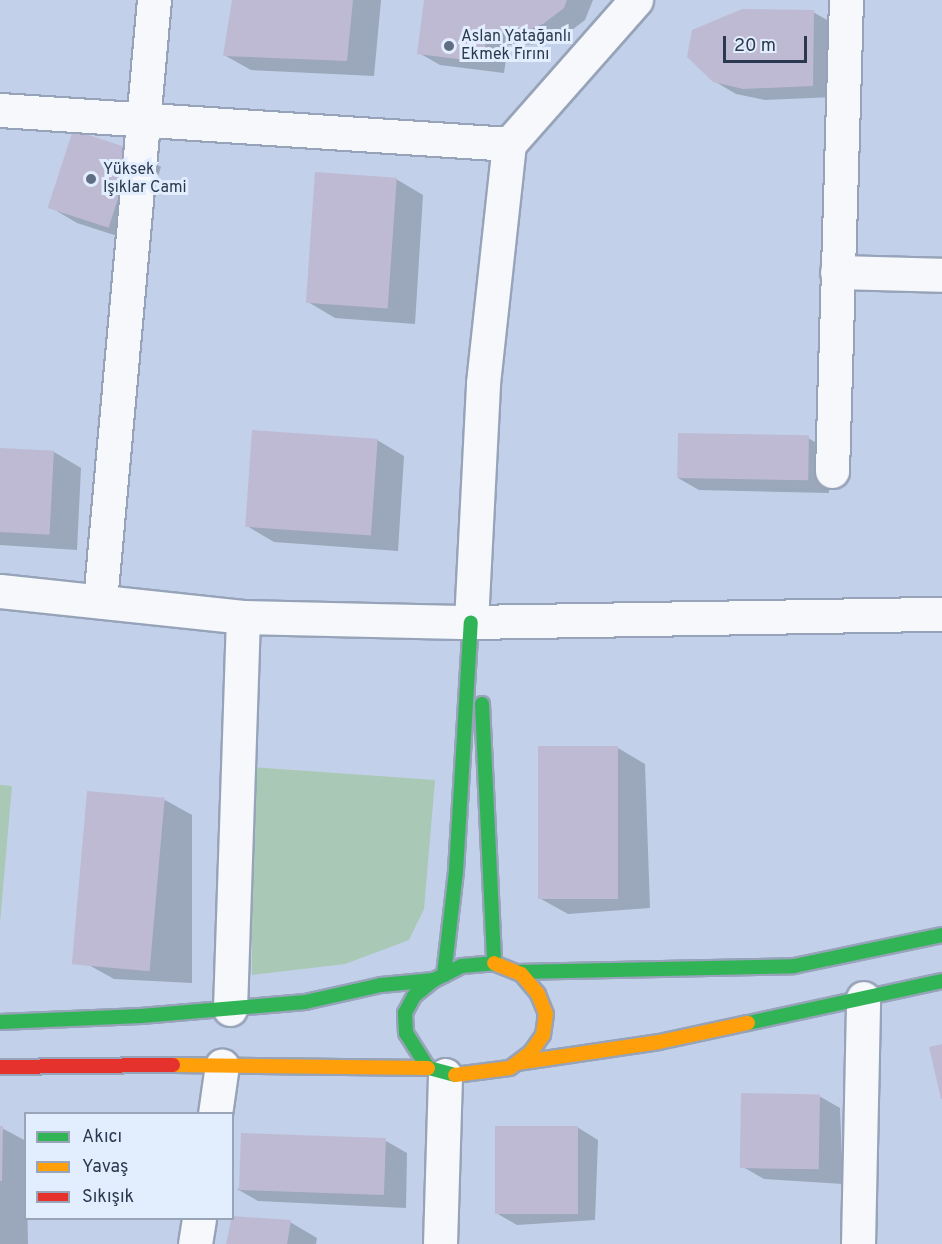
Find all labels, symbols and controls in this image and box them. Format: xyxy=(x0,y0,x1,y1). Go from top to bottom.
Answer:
scale bar xyxy=(726,24,810,62)
place label: Aslan Yatağanlı Ekmek Fırını xyxy=(461,27,572,65)
text: 20 m xyxy=(734,35,776,58)
marker: Aslan Yatağanlı Ekmek Fırını xyxy=(442,39,456,53)
place label: Yüksek Işıklar Cami xyxy=(103,160,187,198)
marker: Yüksek Işıklar Cami xyxy=(84,172,98,186)
legend xyxy=(24,1112,234,1220)
text: Akıcı xyxy=(82,1126,122,1149)
text: Yavaş xyxy=(82,1156,128,1179)
text: Sıkışık xyxy=(82,1186,134,1209)

